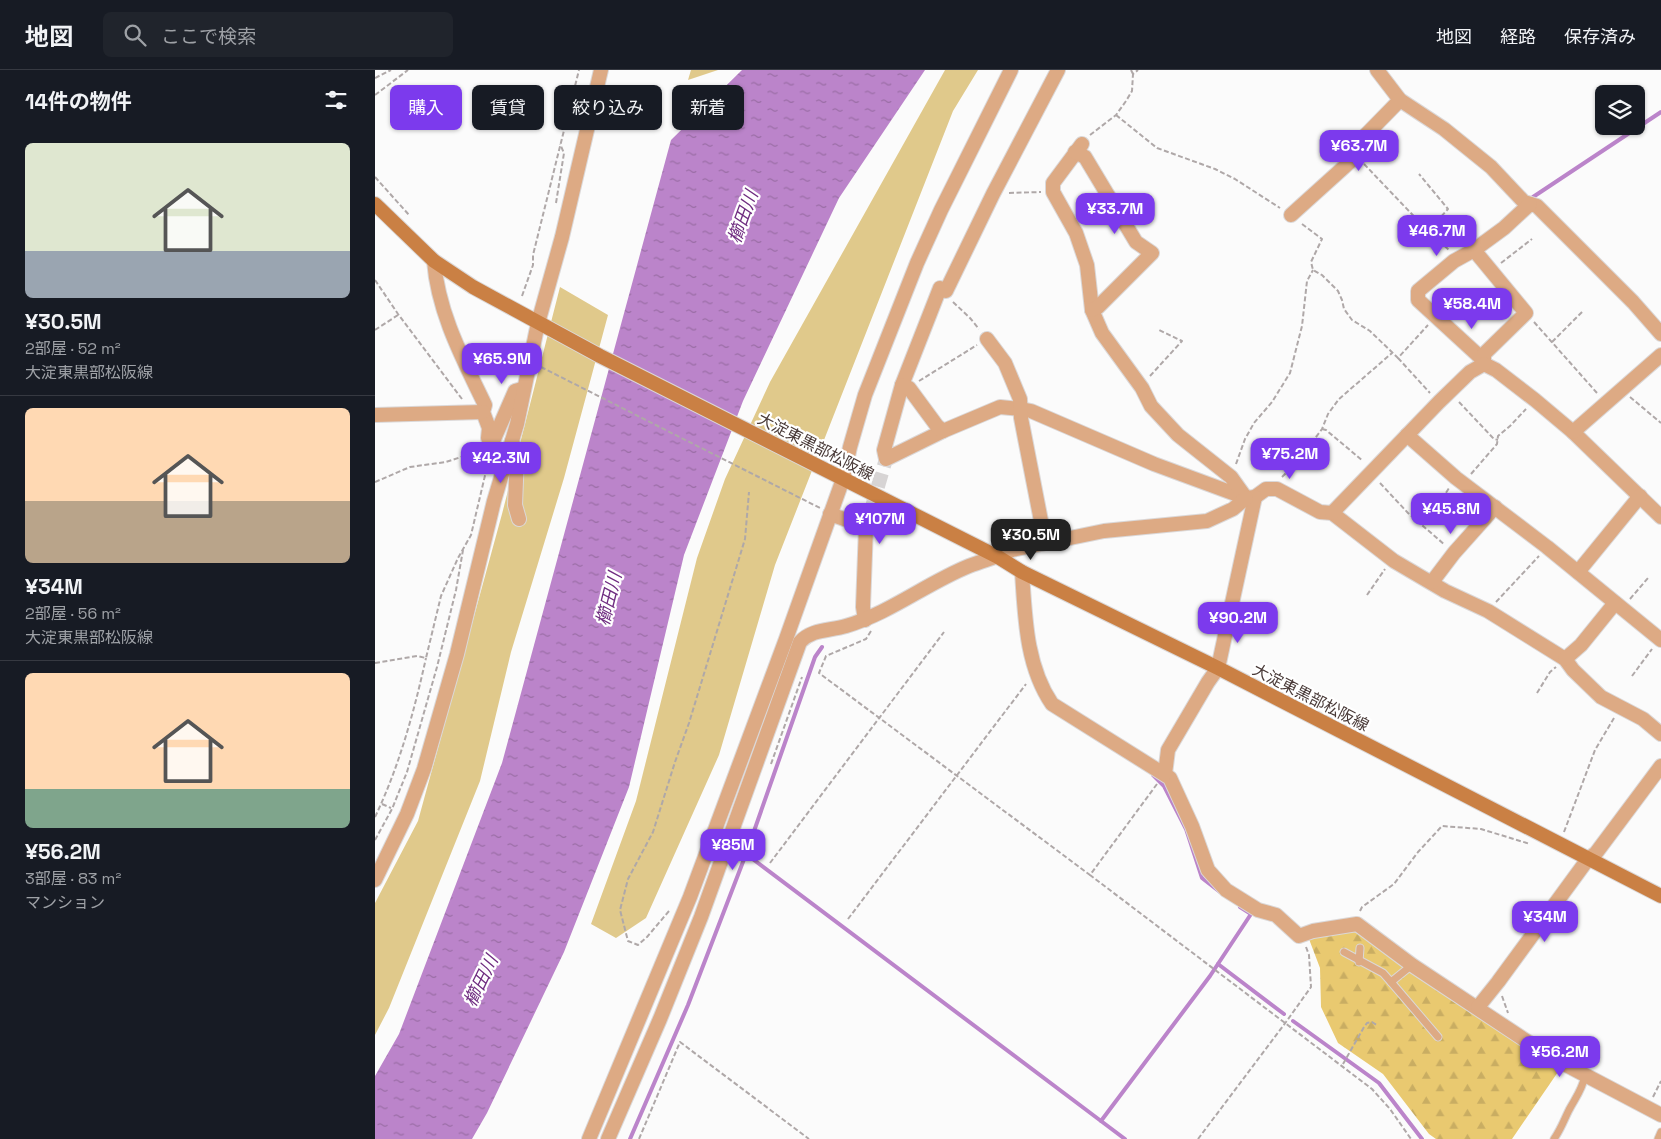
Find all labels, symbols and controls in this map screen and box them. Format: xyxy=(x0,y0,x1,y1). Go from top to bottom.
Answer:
search box xyxy=(103,12,453,57)
text: 地図 xyxy=(25,21,73,52)
icon: search xyxy=(121,21,149,49)
text: ここで検索 xyxy=(161,24,256,49)
text: 地図 xyxy=(1436,25,1472,48)
text: 経路 xyxy=(1500,25,1536,48)
text: 保存済み xyxy=(1564,25,1636,48)
chip: 購入 xyxy=(390,85,462,130)
chip: 賃貸 xyxy=(472,85,544,130)
chip: 絞り込み xyxy=(554,85,662,130)
chip: 新着 xyxy=(672,85,744,130)
map controls xyxy=(1595,85,1645,135)
button: layers xyxy=(1595,85,1645,135)
icon: filters xyxy=(322,86,350,114)
text: 14件の物件 xyxy=(25,88,132,115)
pin: ¥63.7M xyxy=(1318,129,1400,172)
text: ¥63.7M xyxy=(1331,135,1387,156)
icon: home xyxy=(143,175,233,265)
water label: 櫛田川 xyxy=(722,186,763,246)
pin: ¥33.7M xyxy=(1074,192,1156,235)
text: ¥33.7M xyxy=(1087,198,1143,219)
pin: ¥46.7M xyxy=(1396,214,1478,257)
text: ¥46.7M xyxy=(1408,220,1466,241)
pin: ¥58.4M xyxy=(1431,288,1513,330)
text: ¥58.4M xyxy=(1443,293,1501,314)
text: ¥30.5M xyxy=(25,308,102,335)
text: 2部屋 · 52 m² xyxy=(25,338,121,359)
pin: ¥65.9M xyxy=(461,342,543,385)
text: ¥65.9M xyxy=(473,348,531,369)
text: 大淀東黒部松阪線 xyxy=(25,362,153,383)
street label: 大淀東黒部松阪線 xyxy=(754,408,878,485)
pin: ¥75.2M xyxy=(1249,438,1331,480)
icon: home xyxy=(143,441,233,531)
pin: ¥42.3M xyxy=(460,442,542,484)
text: ¥75.2M xyxy=(1262,443,1318,464)
text: ¥42.3M xyxy=(472,447,530,468)
pin: ¥45.8M xyxy=(1410,492,1492,535)
text: ¥45.8M xyxy=(1422,498,1480,519)
pin: ¥107M xyxy=(845,502,915,545)
text: ¥107M xyxy=(855,508,905,529)
pin: ¥30.5M xyxy=(990,518,1072,561)
text: ¥30.5M xyxy=(1002,524,1060,545)
water label: 櫛田川 xyxy=(591,568,627,628)
text: ¥34M xyxy=(25,573,83,600)
pin: ¥90.2M xyxy=(1197,602,1279,644)
text: 2部屋 · 56 m² xyxy=(25,603,121,624)
text: ¥90.2M xyxy=(1209,607,1267,628)
text: 大淀東黒部松阪線 xyxy=(25,627,153,648)
street label: 大淀東黒部松阪線 xyxy=(1249,659,1373,736)
icon: home xyxy=(143,706,233,796)
pin: ¥85M xyxy=(703,828,763,871)
text: ¥85M xyxy=(711,834,755,855)
text: ¥56.2M xyxy=(25,838,101,865)
text: 3部屋 · 83 m² xyxy=(25,868,121,889)
text: マンション xyxy=(25,892,105,913)
pin: ¥34M xyxy=(1515,900,1575,943)
text: ¥34M xyxy=(1523,906,1567,927)
water label: 櫛田川 xyxy=(458,950,504,1010)
pin: ¥56.2M xyxy=(1519,1036,1601,1078)
text: ¥56.2M xyxy=(1531,1041,1589,1062)

